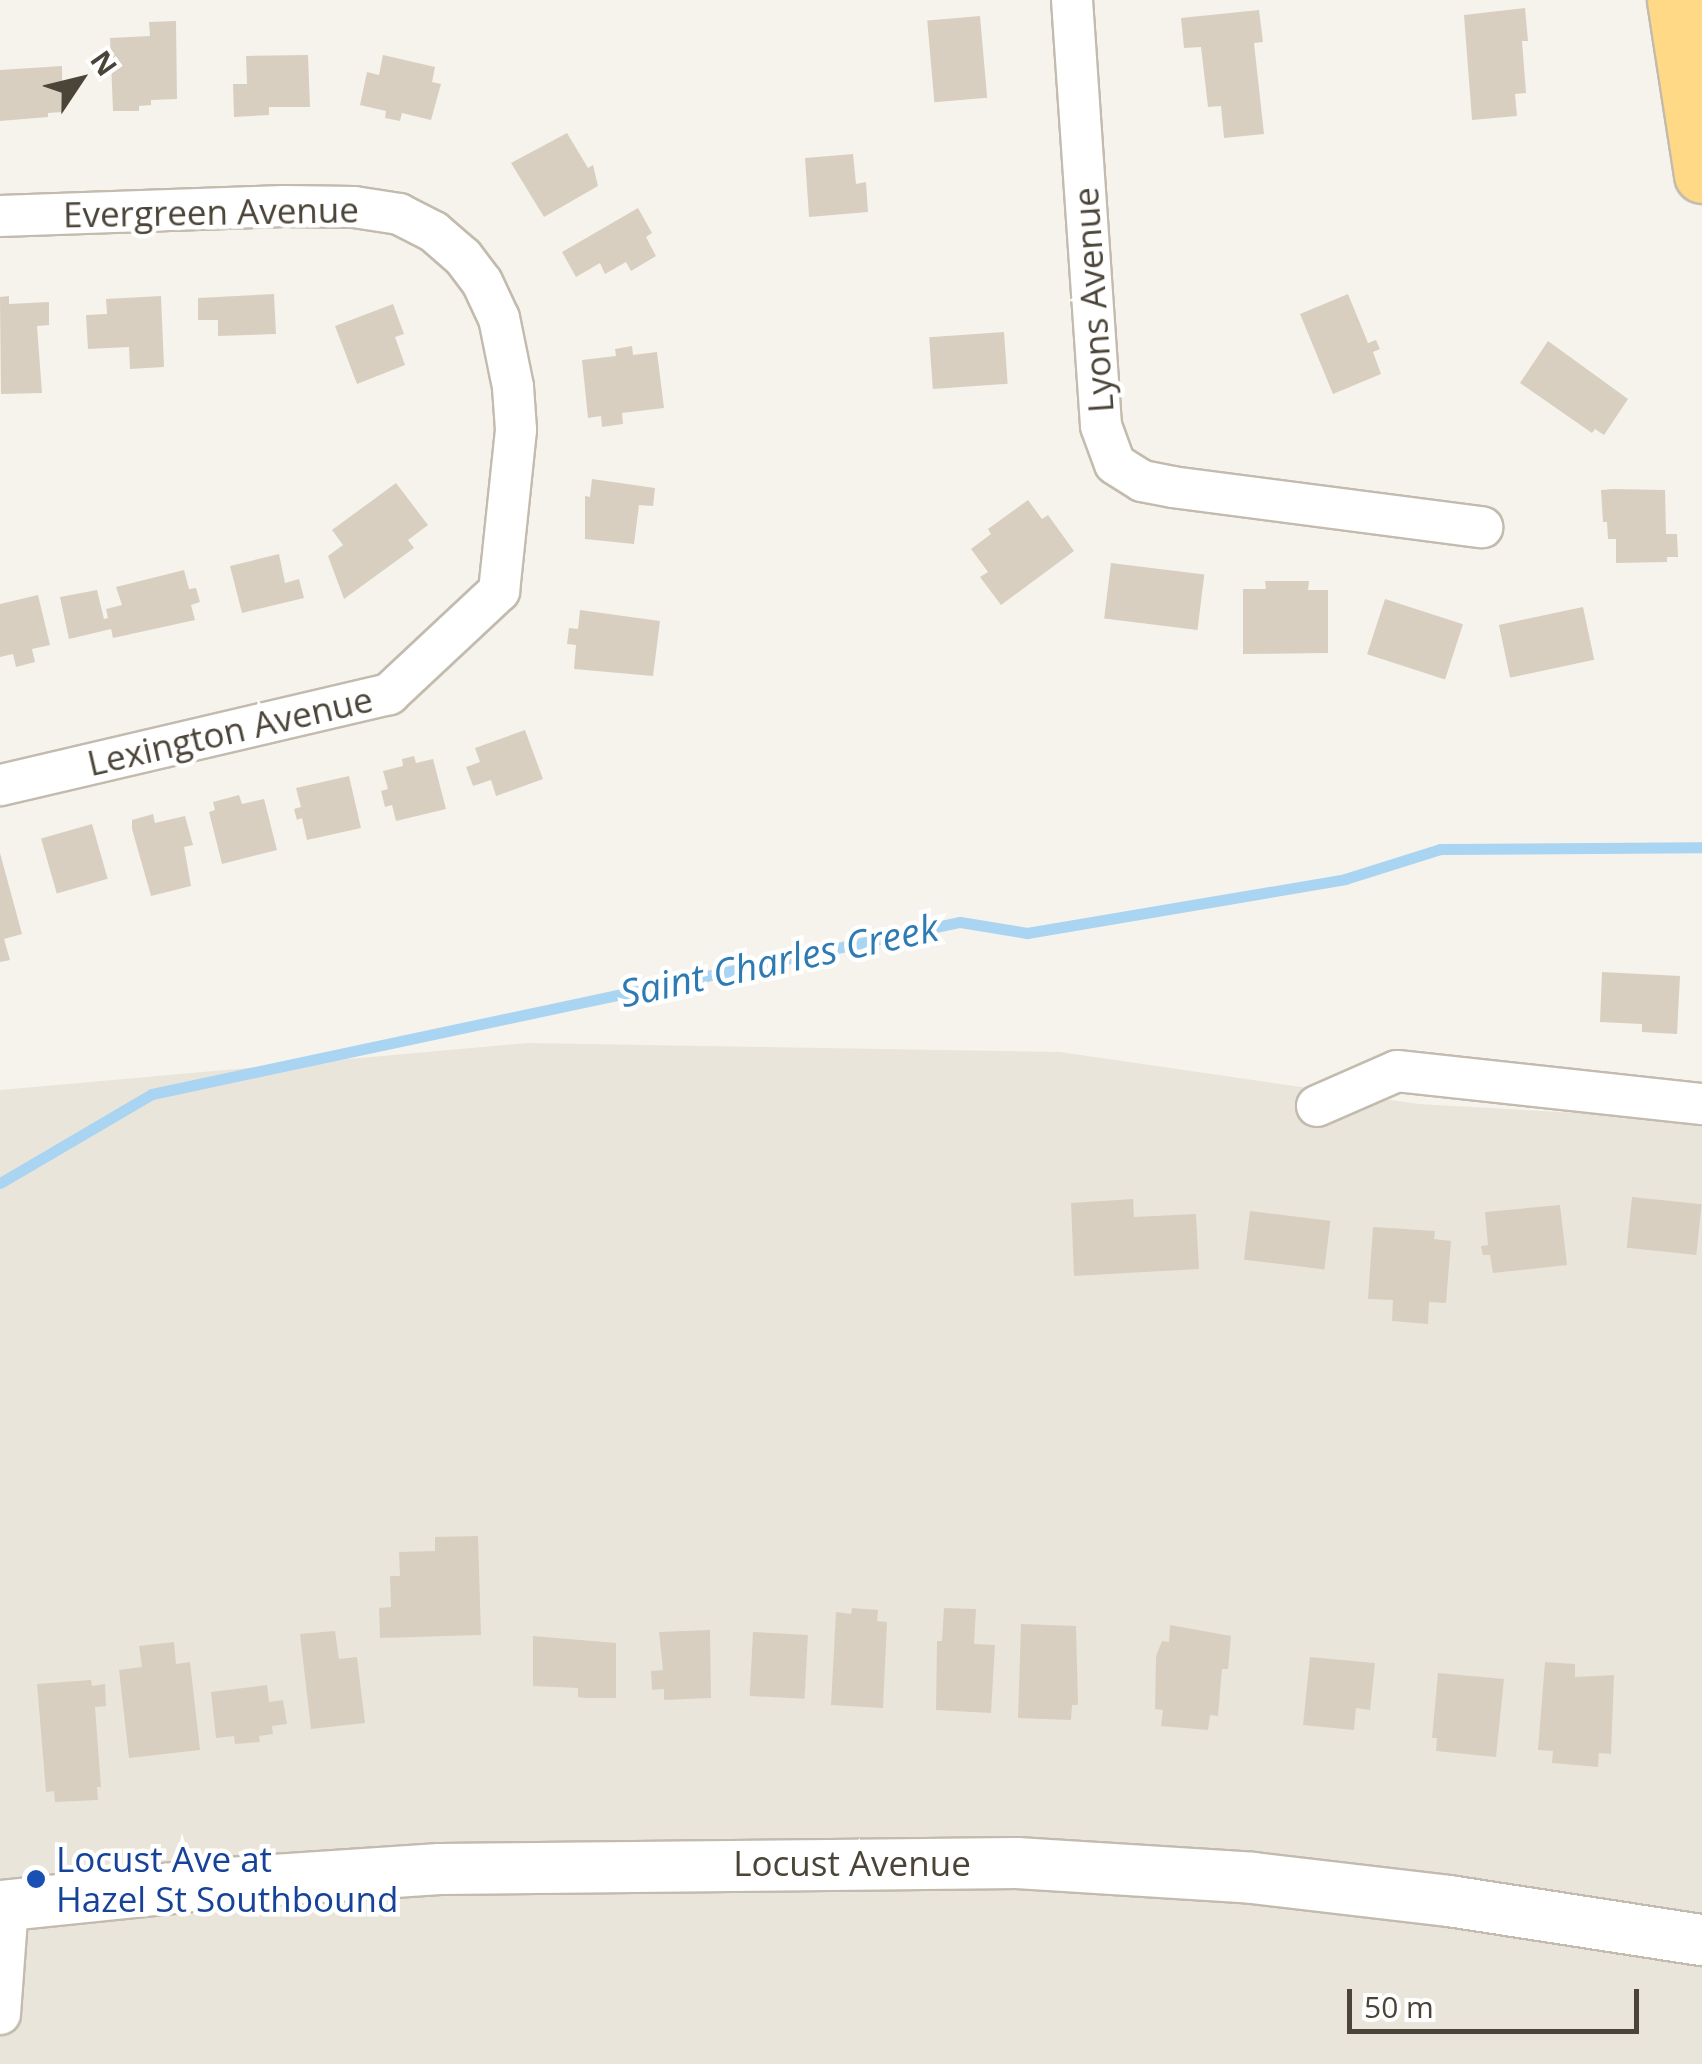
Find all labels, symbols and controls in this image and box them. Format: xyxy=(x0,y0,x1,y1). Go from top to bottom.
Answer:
north arrow xyxy=(30,30,130,130)
text: N xyxy=(82,43,127,83)
street label: Lyons Avenue xyxy=(1064,186,1122,414)
street label: Evergreen Avenue xyxy=(63,188,359,236)
street label: Lexington Avenue xyxy=(83,678,377,784)
water label: Saint Charles Creek xyxy=(616,904,942,1016)
place label: Locust Ave at Hazel St Southbound xyxy=(56,1838,398,1920)
street label: Locust Avenue xyxy=(733,1842,971,1884)
marker: Locust Ave at Hazel St Southbound xyxy=(25,1868,47,1890)
scale bar xyxy=(1352,1969,1644,2031)
text: 50 m xyxy=(1364,1986,1434,2027)

